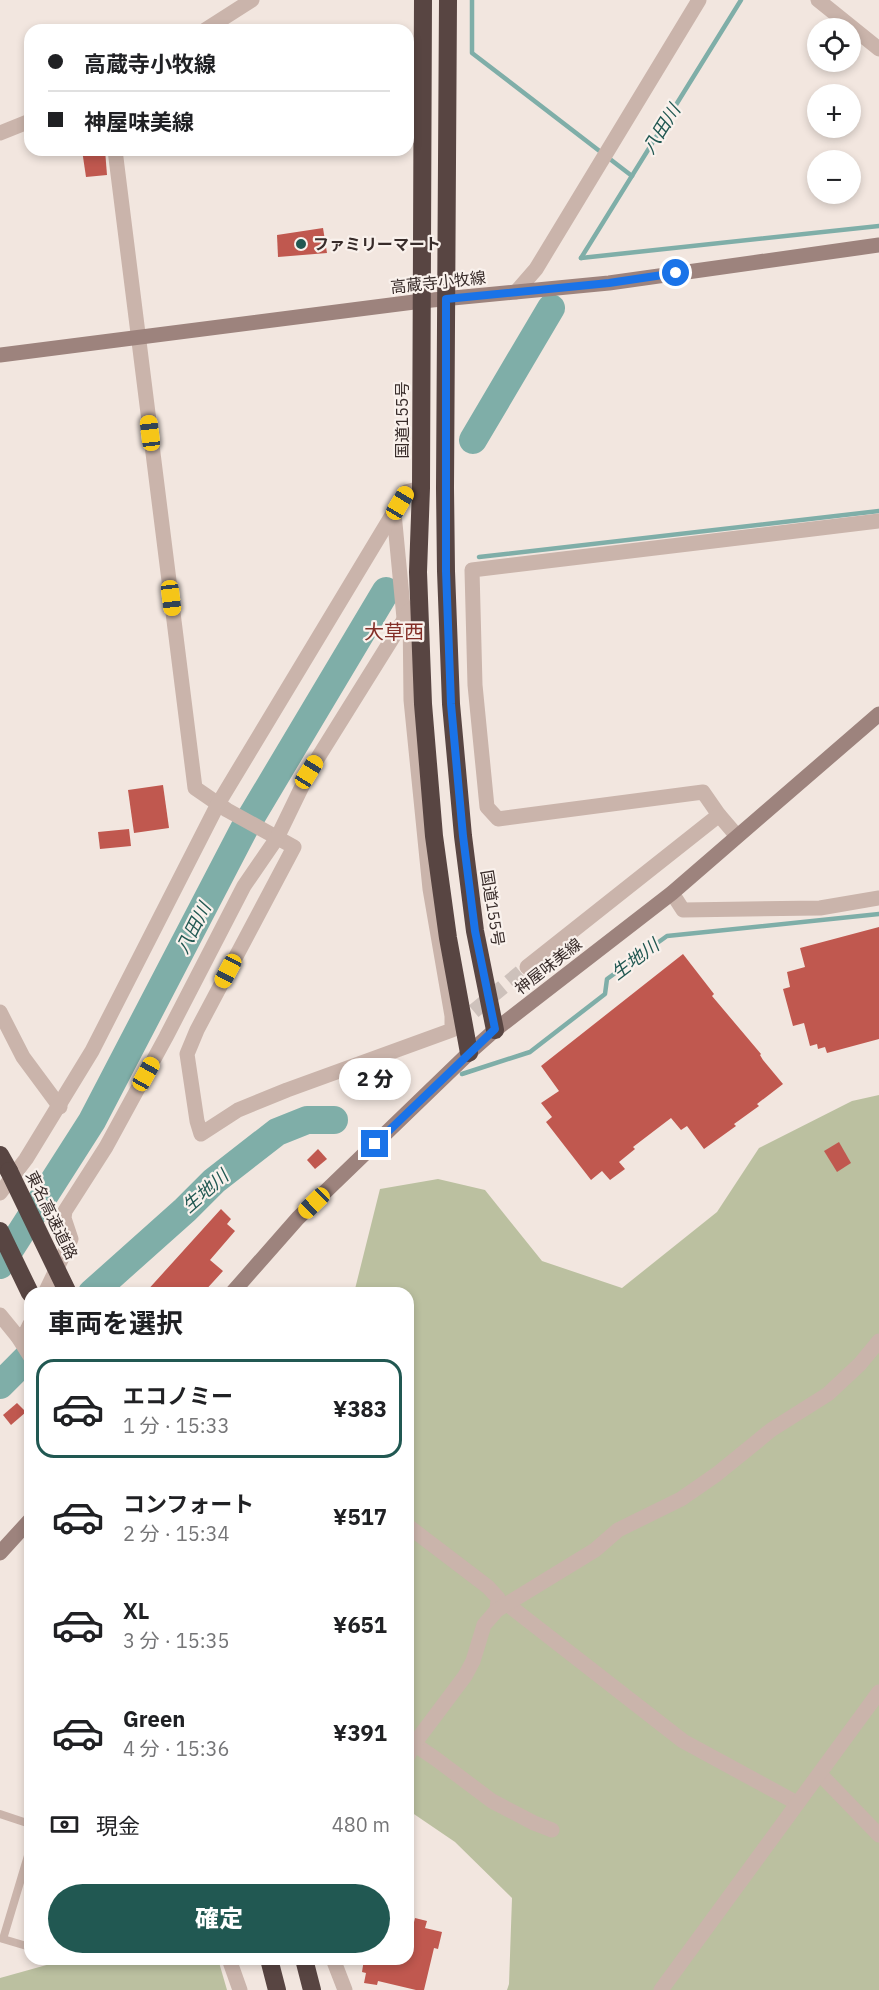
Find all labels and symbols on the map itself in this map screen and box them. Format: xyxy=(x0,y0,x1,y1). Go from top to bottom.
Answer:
water label: 八田川 xyxy=(637,98,686,158)
place label: ファミリーマート xyxy=(313,234,441,254)
marker: ファミリーマート xyxy=(294,237,308,251)
route start xyxy=(662,259,689,286)
street label: 高蔵寺小牧線 xyxy=(389,267,487,297)
street label: 国道155号 xyxy=(392,382,412,458)
car xyxy=(139,414,161,452)
car xyxy=(383,483,417,523)
car xyxy=(160,579,182,617)
district label: 大草西 xyxy=(364,618,424,645)
car xyxy=(292,752,326,792)
street label: 国道155号 xyxy=(477,869,509,947)
water label: 八田川 xyxy=(170,897,216,957)
water label: 生地川 xyxy=(607,932,665,984)
street label: 神屋味美線 xyxy=(510,933,586,999)
car xyxy=(212,951,244,991)
car xyxy=(129,1054,163,1094)
callout: 2 分 xyxy=(339,1057,411,1099)
route end xyxy=(361,1130,388,1157)
water label: 生地川 xyxy=(177,1163,234,1217)
street label: 東名高速道路 xyxy=(22,1167,82,1263)
car xyxy=(295,1184,333,1222)

